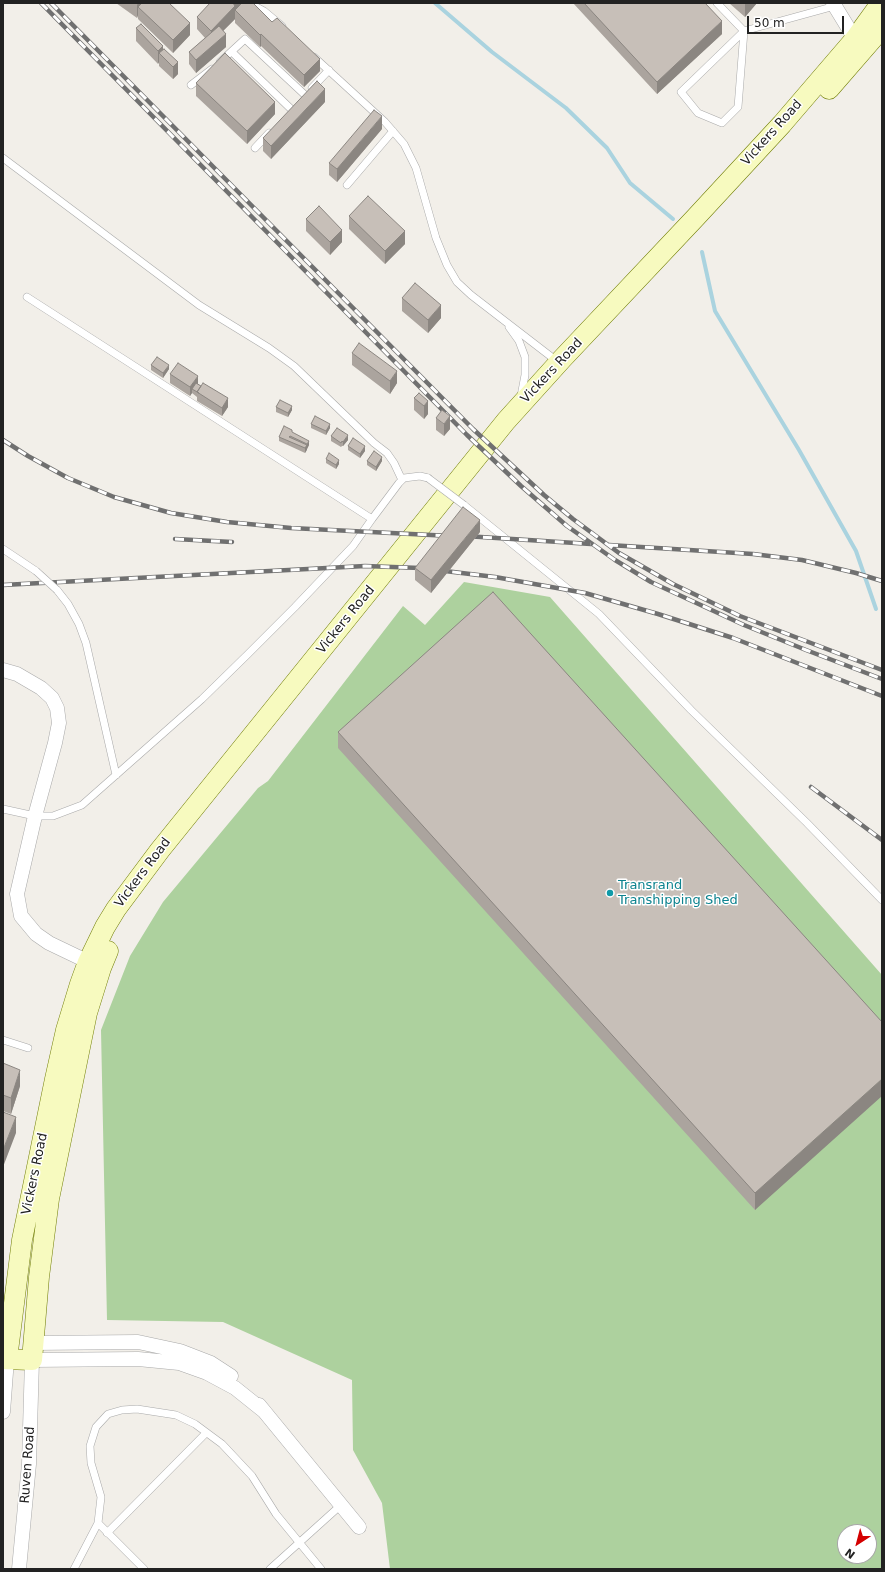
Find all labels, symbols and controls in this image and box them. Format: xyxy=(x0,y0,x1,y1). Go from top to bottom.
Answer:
scale bar xyxy=(749,8,846,34)
text: 50 m xyxy=(754,16,785,30)
street label: Vickers Road xyxy=(738,97,806,169)
street label: Vickers Road xyxy=(518,335,586,407)
street label: Vickers Road xyxy=(314,583,378,657)
street label: Vickers Road xyxy=(112,835,174,911)
place label: Transrand Transhipping Shed xyxy=(618,878,738,909)
marker: Transrand Transhipping Shed xyxy=(605,888,615,898)
street label: Vickers Road xyxy=(19,1132,51,1216)
street label: Ruven Road xyxy=(18,1426,38,1504)
north arrow xyxy=(837,1524,877,1564)
text: N xyxy=(843,1545,858,1561)

